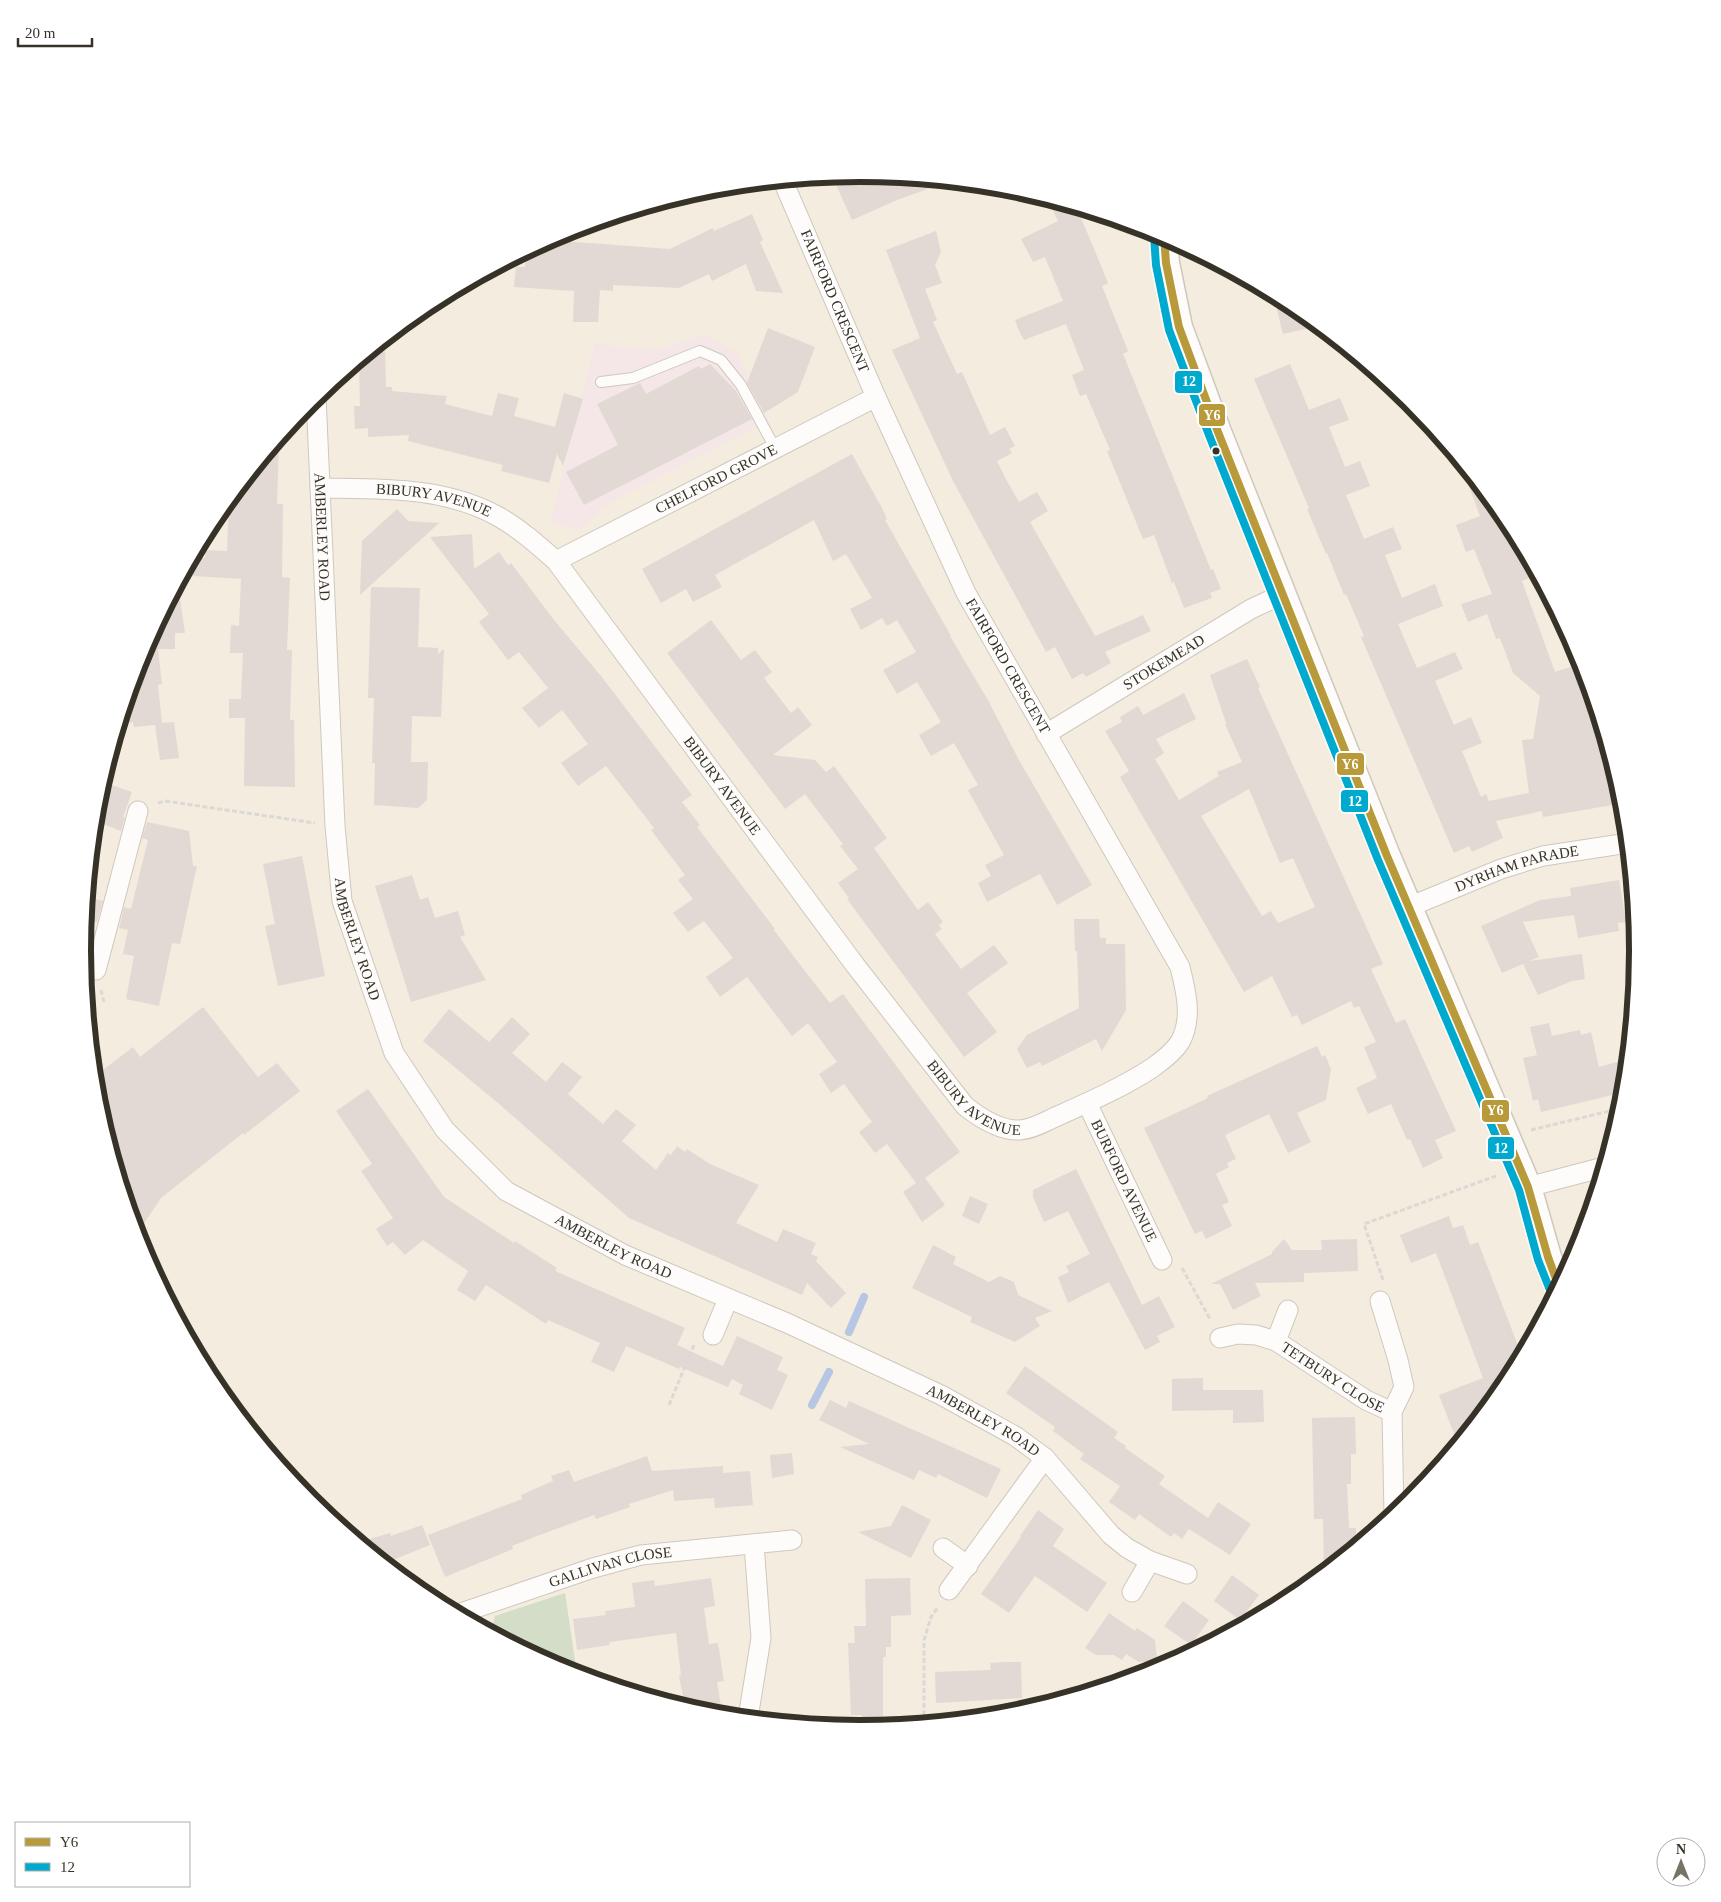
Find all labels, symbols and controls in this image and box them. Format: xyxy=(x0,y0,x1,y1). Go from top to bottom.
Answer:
scale bar xyxy=(18,15,91,47)
text: 20 m xyxy=(25,25,56,41)
street label: FAIRFORD CRESCENT xyxy=(798,227,872,375)
line badge: 12 xyxy=(1174,370,1203,394)
text: 12 xyxy=(1182,374,1196,389)
line badge: Y6 xyxy=(1198,403,1226,427)
text: Y6 xyxy=(1203,408,1221,423)
street label: CHELFORD GROVE xyxy=(653,441,780,517)
unlabelled marker xyxy=(1211,446,1221,456)
street label: AMBERLEY ROAD xyxy=(311,472,333,601)
street label: BIBURY AVENUE xyxy=(376,481,494,520)
street label: FAIRFORD CRESCENT xyxy=(963,596,1053,736)
street label: STOKEMEAD xyxy=(1120,631,1208,693)
street label: BIBURY AVENUE xyxy=(681,733,764,838)
line badge: Y6 xyxy=(1336,752,1365,776)
text: Y6 xyxy=(1341,757,1359,772)
line badge: 12 xyxy=(1340,789,1369,813)
text: 12 xyxy=(1348,794,1362,809)
street label: DYRHAM PARADE xyxy=(1453,843,1580,895)
street label: AMBERLEY ROAD xyxy=(332,876,383,1003)
street label: BIBURY AVENUE xyxy=(924,1057,1021,1138)
line badge: Y6 xyxy=(1481,1099,1510,1123)
text: Y6 xyxy=(1486,1103,1504,1118)
street label: BURFORD AVENUE xyxy=(1088,1117,1160,1244)
line badge: 12 xyxy=(1487,1136,1515,1160)
text: 12 xyxy=(1494,1141,1508,1156)
street label: AMBERLEY ROAD xyxy=(552,1211,674,1282)
street label: TETBURY CLOSE xyxy=(1278,1339,1387,1415)
street label: AMBERLEY ROAD xyxy=(924,1381,1043,1460)
street label: GALLIVAN CLOSE xyxy=(547,1544,673,1590)
legend xyxy=(15,1822,190,1887)
text: Y6 xyxy=(60,1834,79,1850)
north arrow xyxy=(1656,1837,1706,1887)
text: N xyxy=(1676,1842,1686,1857)
text: 12 xyxy=(60,1859,75,1875)

